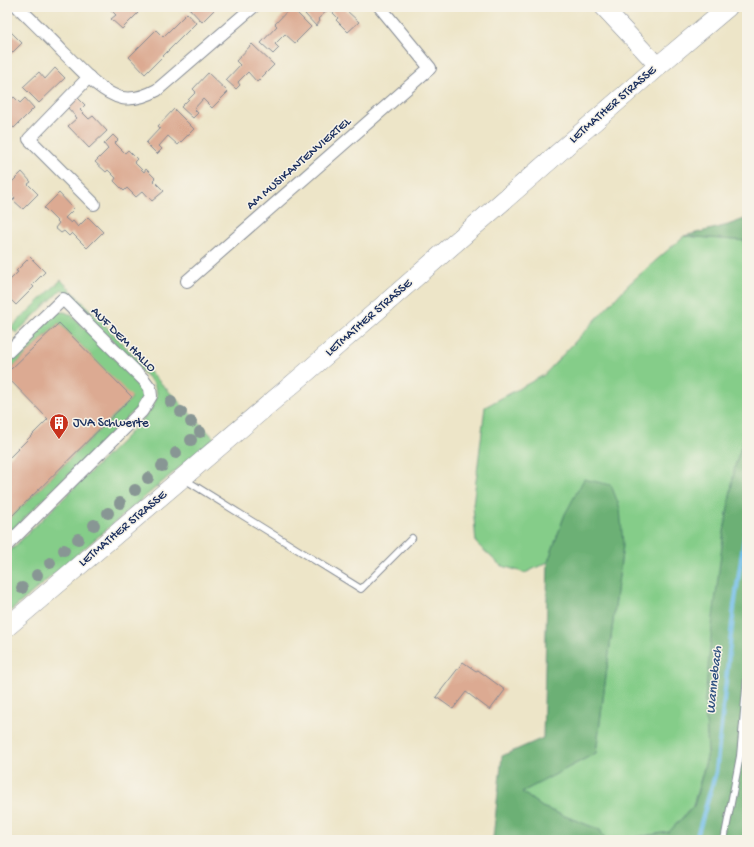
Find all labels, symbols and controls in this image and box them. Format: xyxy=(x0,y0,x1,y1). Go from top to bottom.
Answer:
street label: LETMATHER STRASSE xyxy=(566,62,660,147)
street label: AM MUSIKANTENVIERTEL xyxy=(244,114,355,213)
street label: LETMATHER STRASSE xyxy=(322,275,416,360)
street label: AUF DEM HALLO xyxy=(87,304,159,376)
building icon: JVA Schwerte xyxy=(48,412,70,440)
place label: JVA Schwerte xyxy=(73,416,149,431)
street label: LETMATHER STRASSE xyxy=(76,487,171,570)
water label: Wannebach xyxy=(703,645,727,715)

